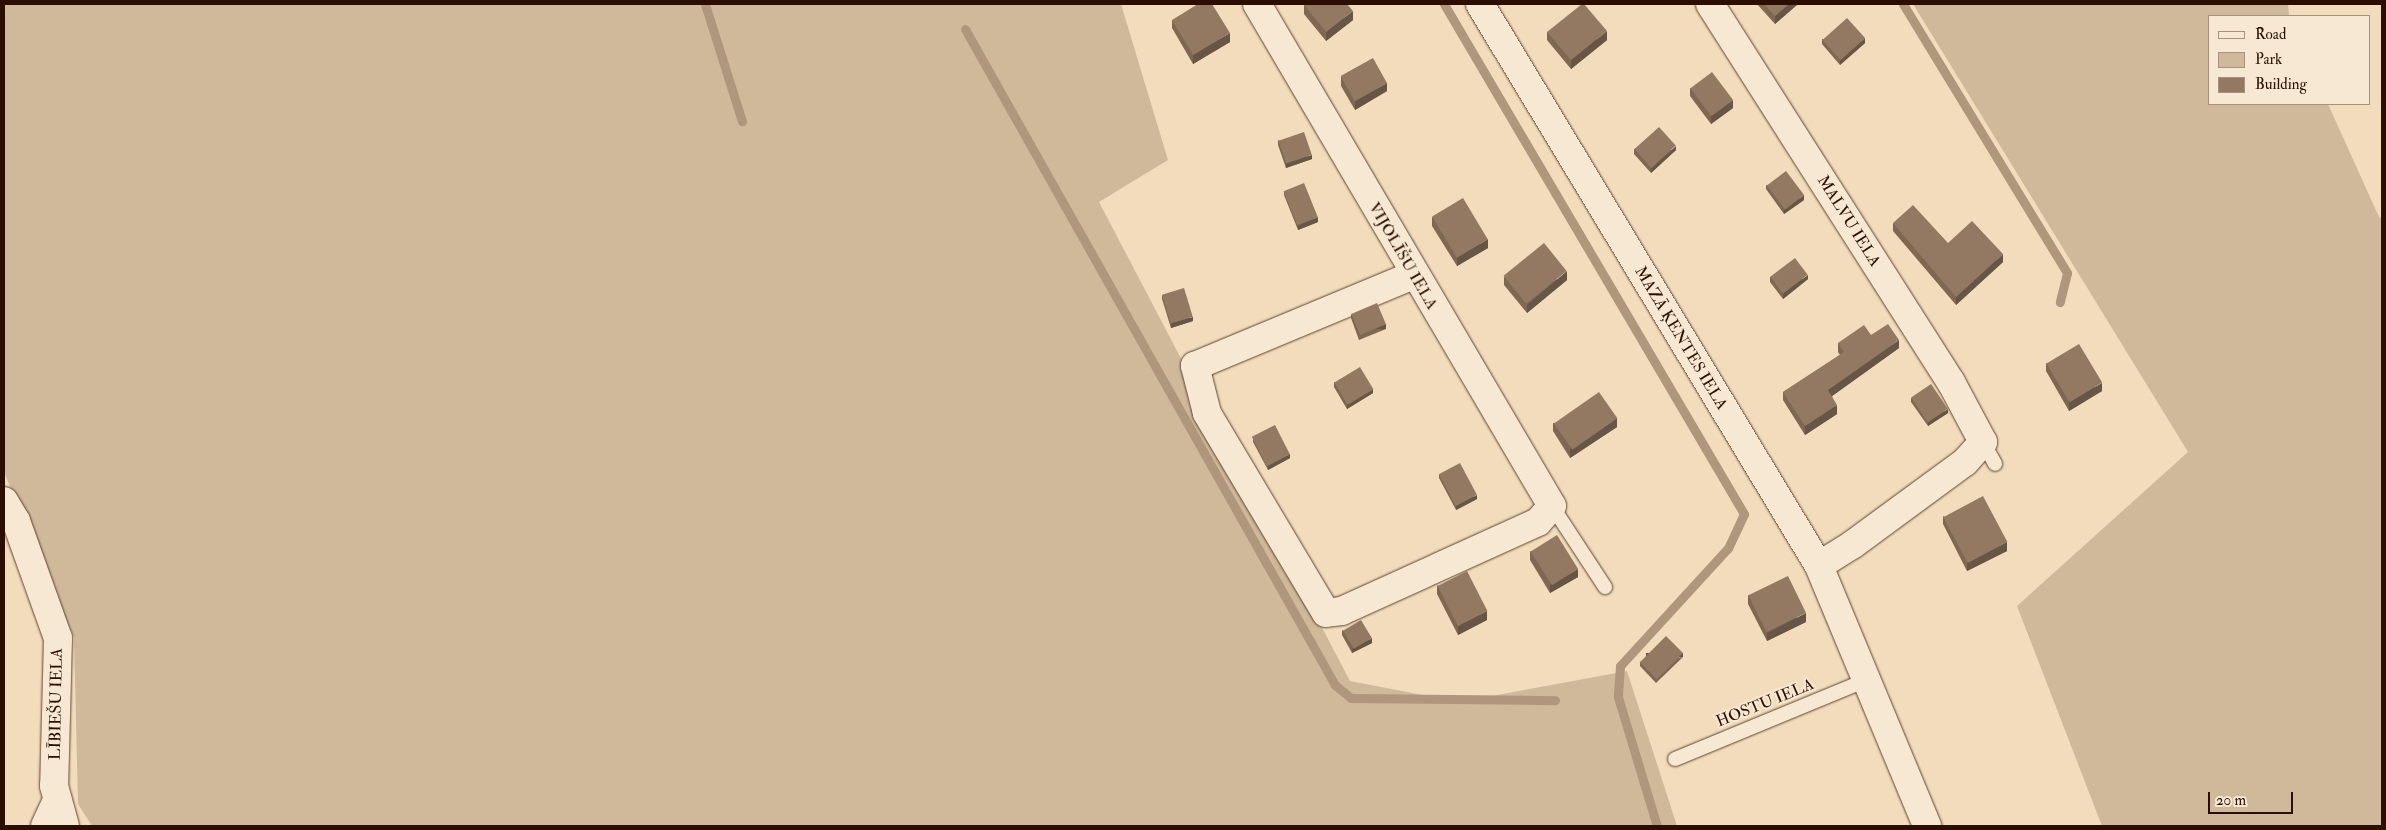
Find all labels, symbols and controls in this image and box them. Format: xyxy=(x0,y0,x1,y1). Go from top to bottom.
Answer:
legend xyxy=(2208,15,2371,105)
text: Road xyxy=(2255,25,2286,44)
text: Park xyxy=(2255,50,2282,69)
text: Building xyxy=(2255,75,2307,94)
street label: MALVU IELA xyxy=(1813,172,1885,270)
street label: VIJOLĪŠU IELA xyxy=(1365,199,1441,313)
street label: MAZĀ ĶENTES IELA xyxy=(1631,263,1731,413)
street label: LĪBIEŠU IELA xyxy=(45,648,67,760)
street label: HOSTU IELA xyxy=(1713,675,1817,731)
scale bar xyxy=(2211,782,2296,814)
text: 20 m xyxy=(2216,791,2246,810)

